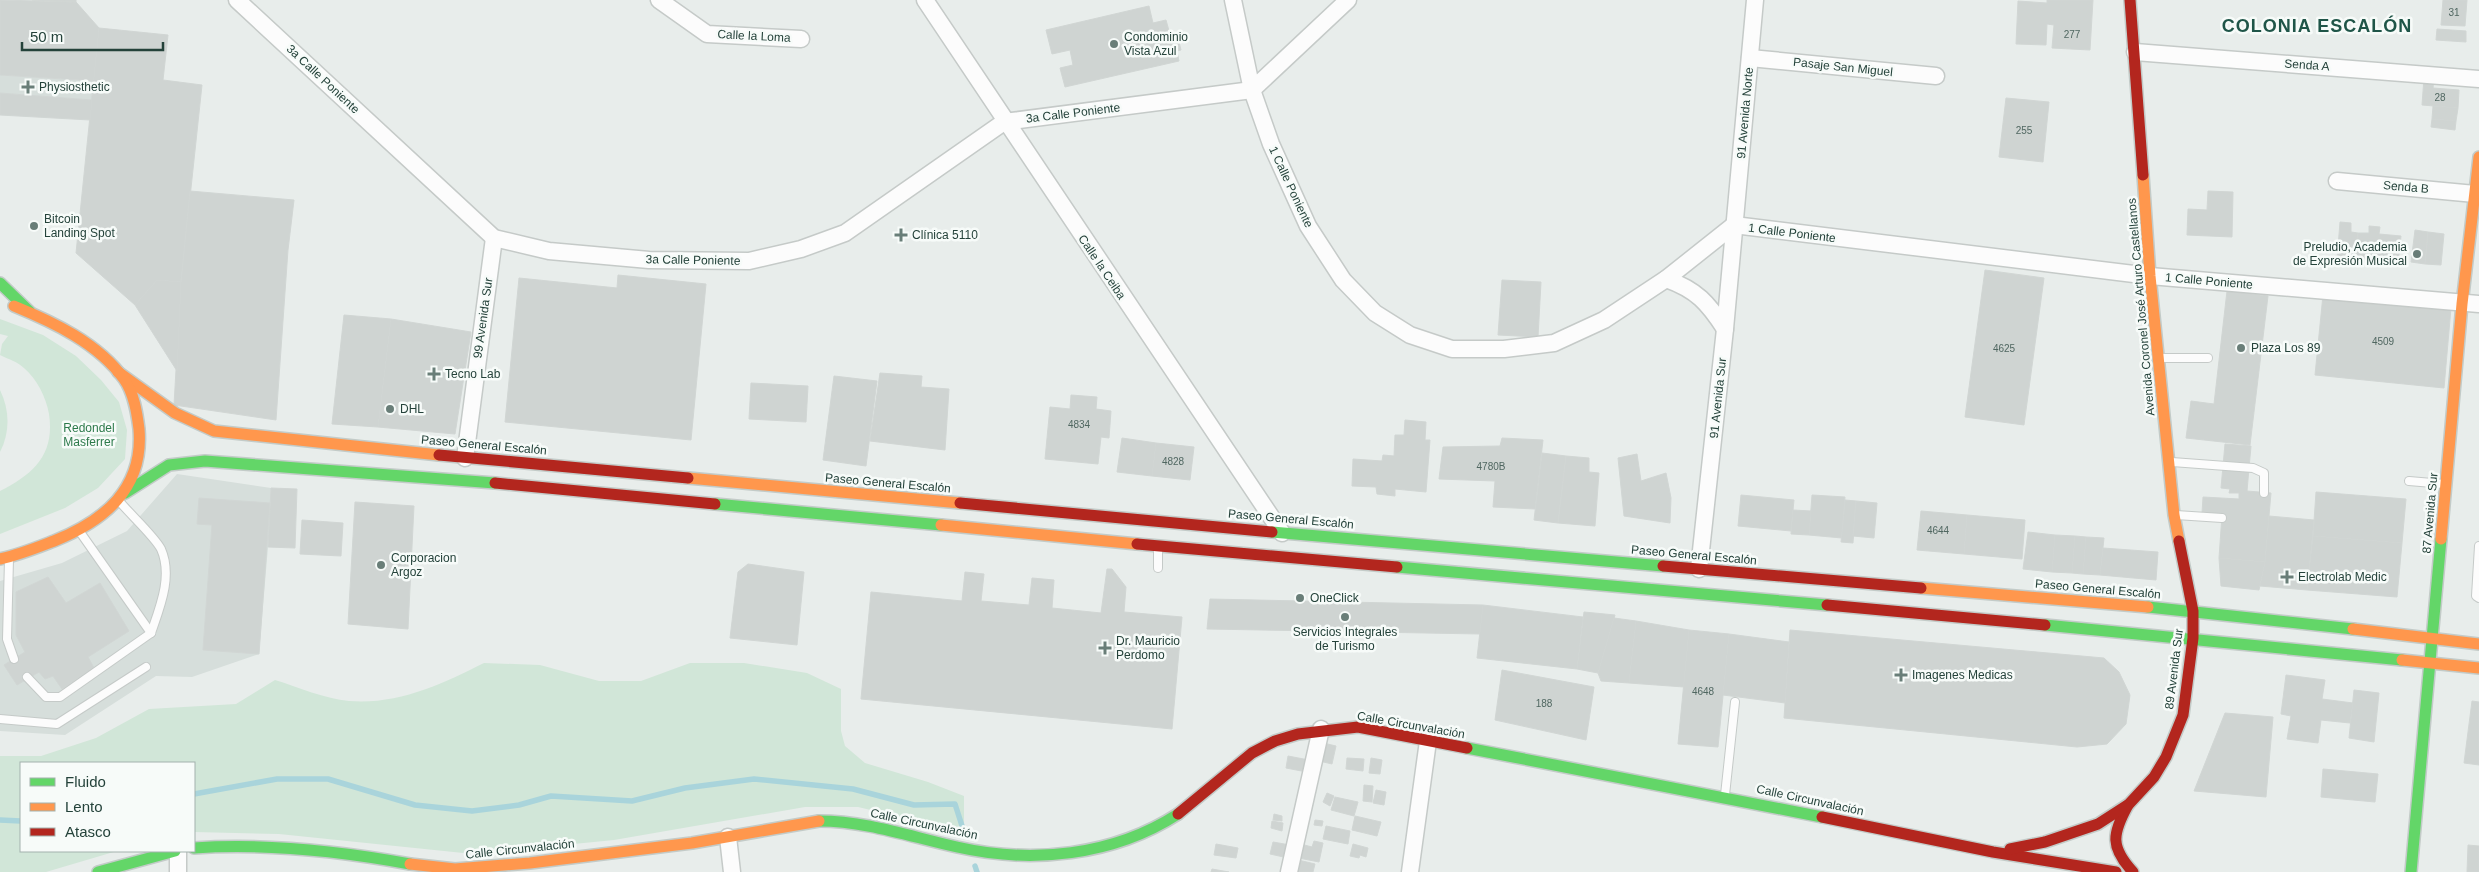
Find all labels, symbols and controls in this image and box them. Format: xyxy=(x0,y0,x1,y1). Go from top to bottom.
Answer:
house number: 31 xyxy=(2448,7,2460,18)
district label: COLONIA ESCALÓN xyxy=(2222,15,2412,36)
scale bar xyxy=(22,20,164,52)
street label: Calle la Loma xyxy=(717,27,791,45)
text: 50 m xyxy=(30,28,63,45)
house number: 277 xyxy=(2064,29,2081,40)
place label: Condominio Vista Azul xyxy=(1124,30,1188,58)
marker: Condominio Vista Azul xyxy=(1108,38,1120,50)
street label: 3a Calle Poniente xyxy=(284,42,363,117)
street label: Pasaje San Miguel xyxy=(1793,55,1893,79)
street label: Senda A xyxy=(2284,56,2330,74)
street label: 91 Avenida Norte xyxy=(1734,66,1756,159)
marker: Physiosthetic xyxy=(21,80,35,94)
place label: Physiosthetic xyxy=(39,80,110,94)
house number: 28 xyxy=(2434,92,2446,103)
street label: 3a Calle Poniente xyxy=(1025,100,1121,126)
house number: 255 xyxy=(2016,125,2033,136)
street label: 1 Calle Poniente xyxy=(1266,144,1316,230)
street label: Senda B xyxy=(2382,178,2430,196)
street label: Avenida Coronel José Arturo Castellanos xyxy=(2125,198,2157,416)
place label: Bitcoin Landing Spot xyxy=(44,212,115,240)
marker: Bitcoin Landing Spot xyxy=(28,220,40,232)
street label: 1 Calle Poniente xyxy=(1747,221,1837,245)
marker: Clínica 5110 xyxy=(894,228,908,242)
place label: Clínica 5110 xyxy=(912,228,978,242)
street label: Calle la Ceiba xyxy=(1075,232,1129,302)
place label: Preludio, Academia de Expresión Musical xyxy=(2293,240,2407,268)
marker: Preludio, Academia de Expresión Musical xyxy=(2411,248,2423,260)
street label: 3a Calle Poniente xyxy=(646,252,741,268)
street label: 1 Calle Poniente xyxy=(2165,270,2254,292)
street label: 99 Avenida Sur xyxy=(470,277,496,359)
house number: 4509 xyxy=(2372,336,2395,347)
place label: Plaza Los 89 xyxy=(2251,341,2321,355)
marker: Plaza Los 89 xyxy=(2235,342,2247,354)
house number: 4625 xyxy=(1993,343,2016,354)
street label: 91 Avenida Sur xyxy=(1707,357,1729,439)
marker: Tecno Lab xyxy=(427,367,441,381)
place label: Tecno Lab xyxy=(445,367,501,381)
place label: DHL xyxy=(400,402,424,416)
marker: DHL xyxy=(384,403,396,415)
house number: 4834 xyxy=(1068,419,1091,430)
park label: Redondel Masferrer xyxy=(63,421,115,449)
street label: Paseo General Escalón xyxy=(421,433,547,457)
house number: 4828 xyxy=(1162,456,1185,467)
house number: 4780B xyxy=(1477,461,1506,472)
street label: Paseo General Escalón xyxy=(825,471,951,495)
street label: 87 Avenida Sur xyxy=(2419,472,2441,554)
street label: Paseo General Escalón xyxy=(1228,507,1354,531)
house number: 4644 xyxy=(1927,525,1950,536)
street label: Paseo General Escalón xyxy=(1631,543,1757,567)
place label: Corporacion Argoz xyxy=(391,551,456,579)
marker: Corporacion Argoz xyxy=(375,559,387,571)
marker: Electrolab Medic xyxy=(2280,570,2294,584)
place label: Electrolab Medic xyxy=(2298,570,2387,584)
street label: Paseo General Escalón xyxy=(2035,577,2161,601)
place label: OneClick xyxy=(1310,591,1360,605)
marker: OneClick xyxy=(1294,592,1306,604)
marker: Servicios Integrales de Turismo xyxy=(1339,611,1351,623)
place label: Servicios Integrales de Turismo xyxy=(1293,625,1397,653)
street label: 89 Avenida Sur xyxy=(2162,628,2186,710)
place label: Dr. Mauricio Perdomo xyxy=(1116,634,1180,662)
marker: Dr. Mauricio Perdomo xyxy=(1098,641,1112,655)
marker: Imagenes Medicas xyxy=(1894,668,1908,682)
place label: Imagenes Medicas xyxy=(1912,668,2013,682)
house number: 4648 xyxy=(1692,686,1715,697)
house number: 188 xyxy=(1536,698,1553,709)
street label: Calle Circunvalación xyxy=(1356,709,1466,741)
legend xyxy=(20,762,195,852)
text: Fluido xyxy=(65,773,106,790)
street label: Calle Circunvalación xyxy=(1755,782,1865,818)
text: Lento xyxy=(65,798,103,815)
street label: Calle Circunvalación xyxy=(869,806,979,842)
text: Atasco xyxy=(65,823,111,840)
street label: Calle Circunvalación xyxy=(465,836,575,862)

